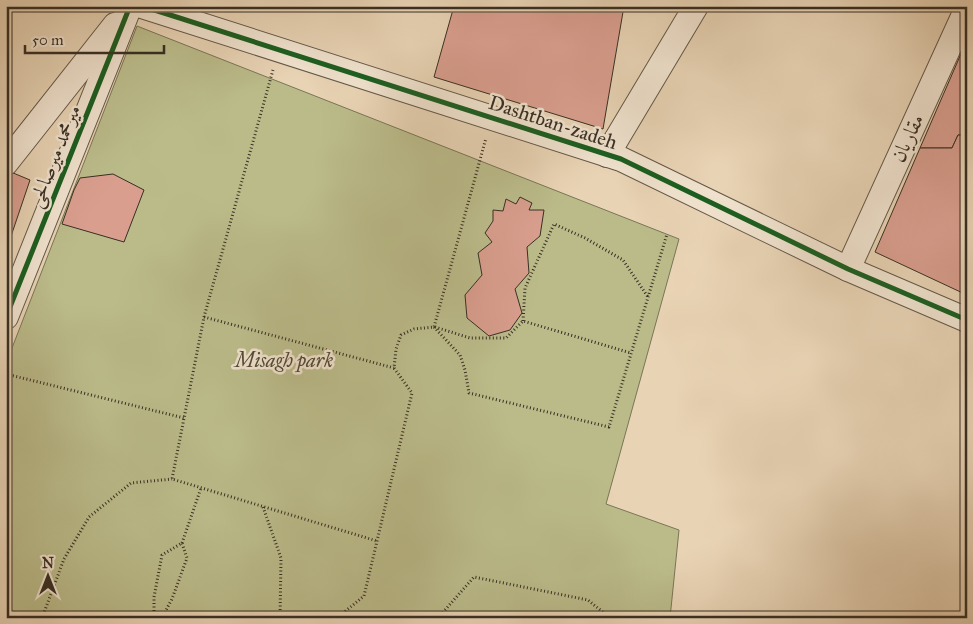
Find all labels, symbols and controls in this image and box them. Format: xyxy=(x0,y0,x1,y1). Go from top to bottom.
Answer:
scale bar xyxy=(25,22,164,54)
text: 50 m xyxy=(32,31,64,49)
street label: Dashtban-zadeh xyxy=(486,90,620,154)
street label: میرمحمد میرصالحی xyxy=(23,101,87,212)
street label: مقاریان xyxy=(886,110,929,166)
park label: Misagh park xyxy=(233,348,333,373)
north arrow xyxy=(22,552,72,602)
text: N xyxy=(42,555,54,572)

